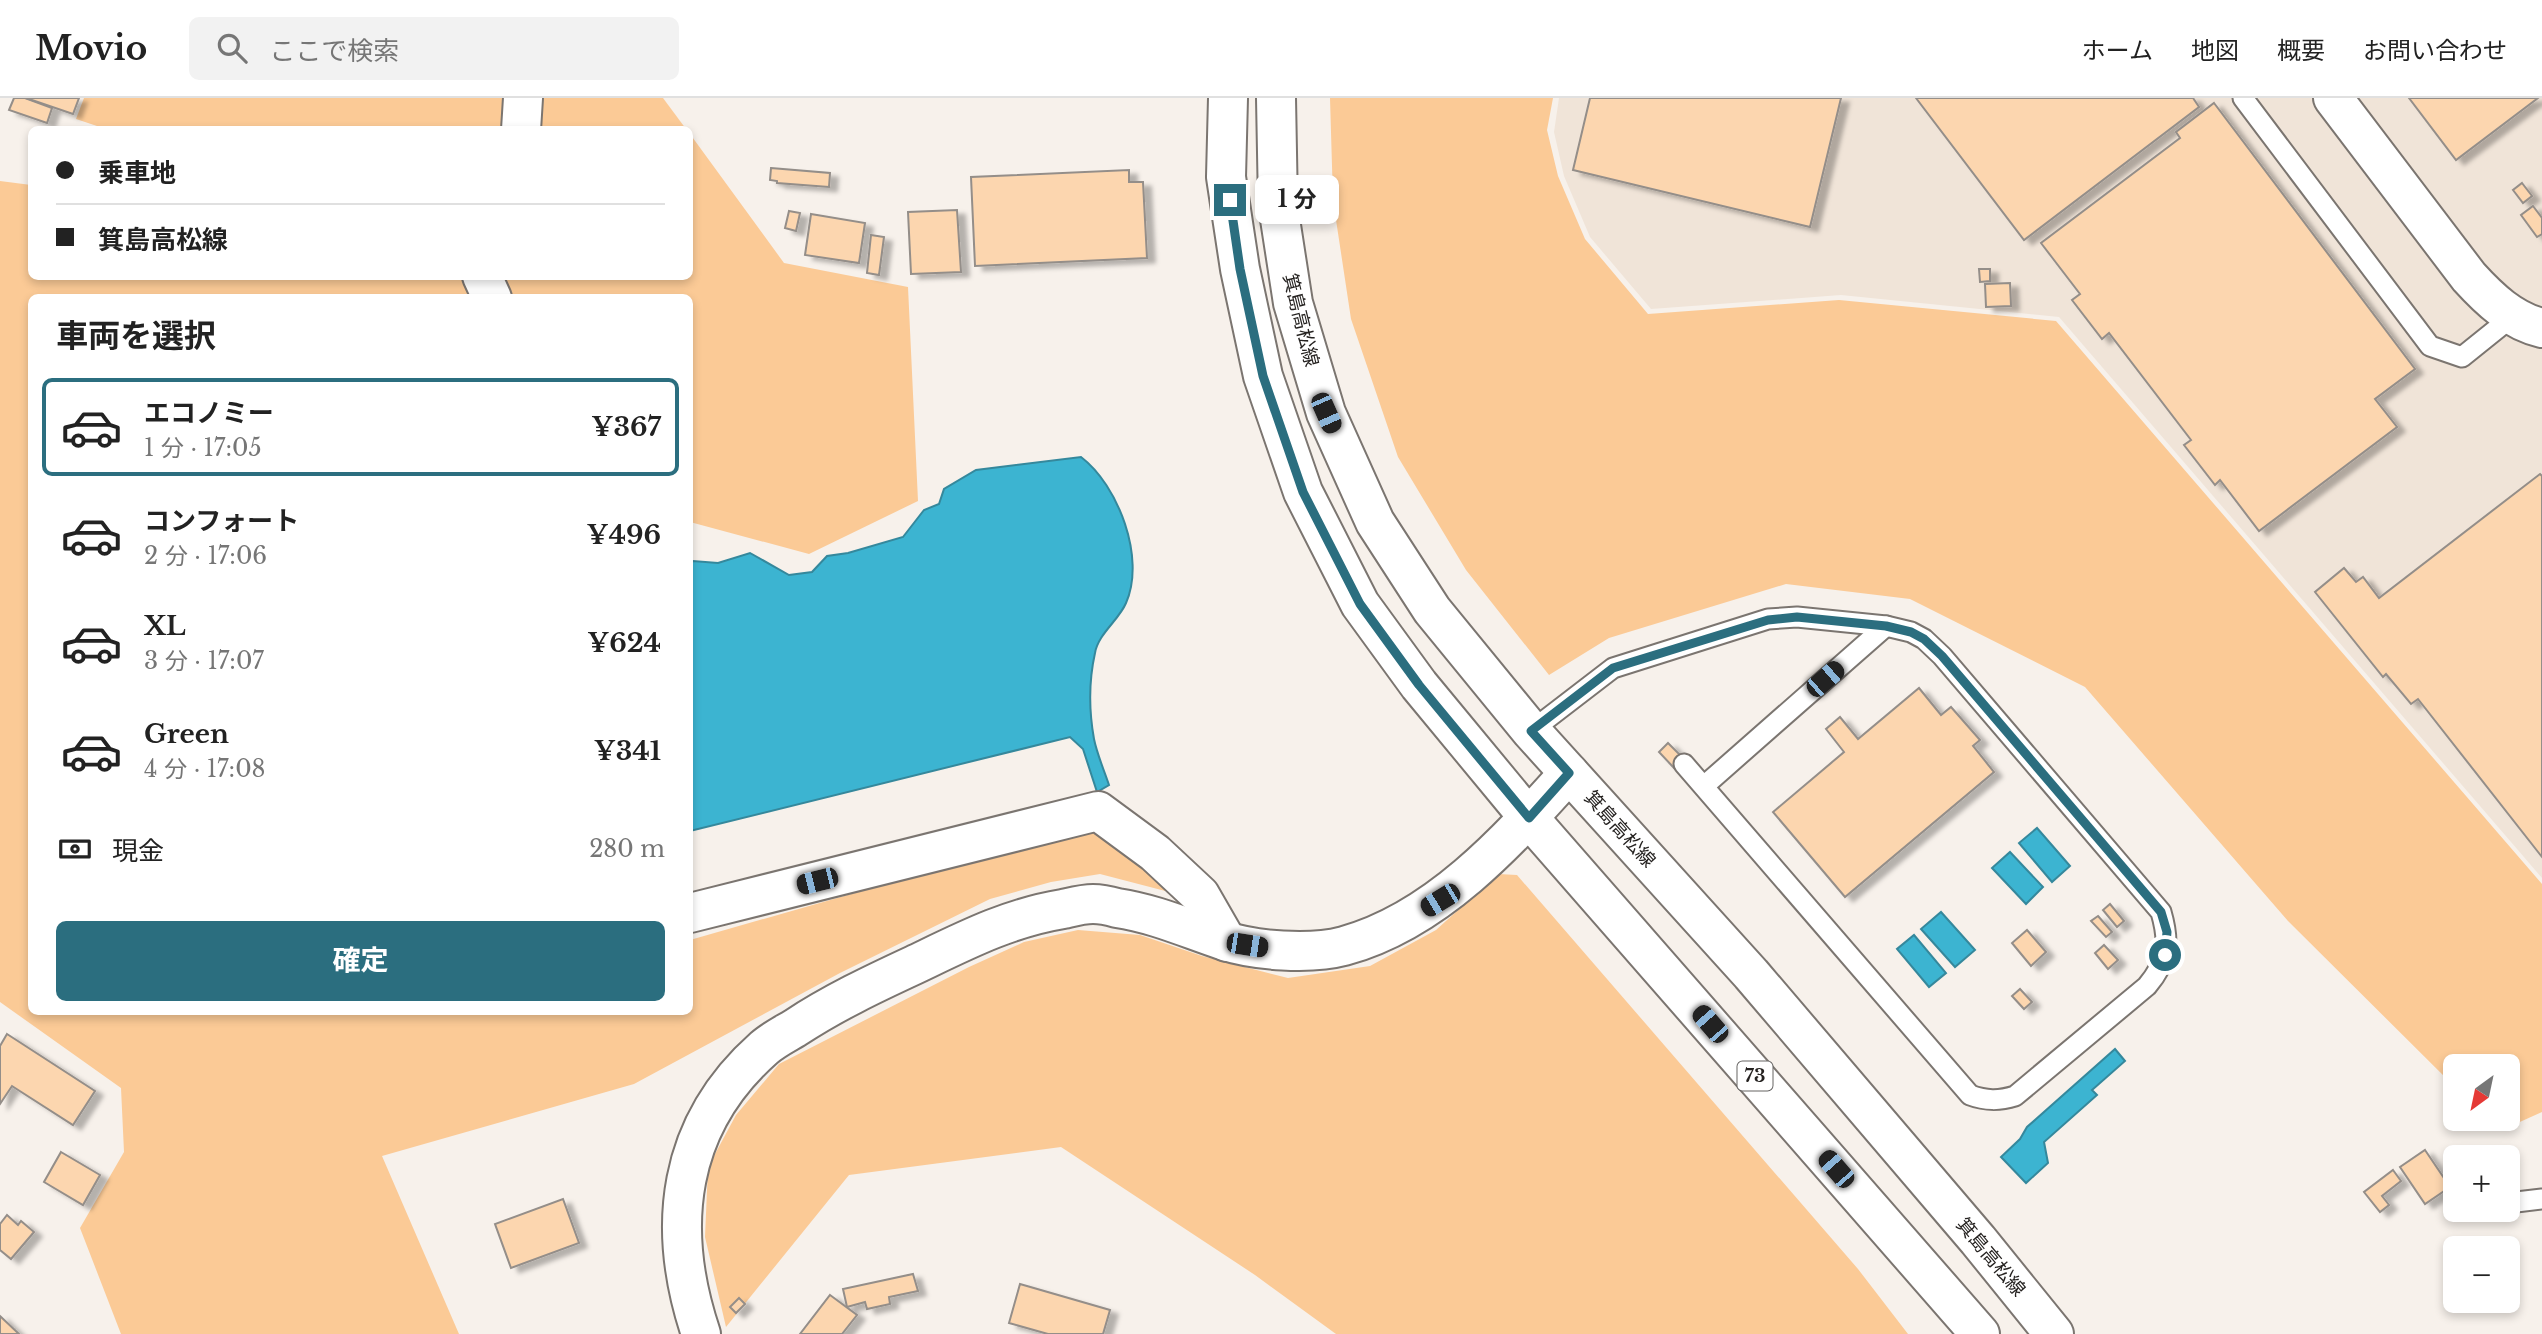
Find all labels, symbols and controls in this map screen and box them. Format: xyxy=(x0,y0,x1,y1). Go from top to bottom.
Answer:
search box xyxy=(189,17,679,80)
text: Movio xyxy=(35,28,147,69)
icon: search xyxy=(213,29,251,67)
text: ここで検索 xyxy=(269,35,399,67)
text: ホーム xyxy=(2082,36,2153,65)
text: 地図 xyxy=(2191,36,2239,65)
text: 概要 xyxy=(2277,36,2325,65)
text: お問い合わせ xyxy=(2363,36,2507,65)
text: 乗車地 xyxy=(98,157,176,189)
callout: 1 分 xyxy=(1254,176,1338,224)
route end xyxy=(1214,184,1246,216)
text: 1 分 xyxy=(1277,185,1317,213)
text: 箕島高松線 xyxy=(98,224,228,256)
street label: 箕島高松線 xyxy=(1278,271,1324,369)
text: 車両を選択 xyxy=(56,316,216,356)
car xyxy=(1308,390,1345,436)
icon: car xyxy=(60,396,123,459)
text: エコノミー xyxy=(144,397,274,429)
text: ¥367 xyxy=(591,411,661,443)
text: 1 分 · 17:05 xyxy=(144,434,261,462)
icon: car xyxy=(60,504,123,567)
text: コンフォート xyxy=(144,505,299,537)
text: ¥496 xyxy=(587,519,661,551)
text: 2 分 · 17:06 xyxy=(144,542,267,570)
text: XL xyxy=(144,610,186,642)
icon: car xyxy=(60,612,123,675)
text: ¥624 xyxy=(587,627,661,659)
text: 3 分 · 17:07 xyxy=(144,647,264,675)
car xyxy=(1803,657,1848,701)
text: Green xyxy=(144,718,229,750)
icon: car xyxy=(60,720,123,783)
text: ¥341 xyxy=(594,735,661,767)
text: 4 分 · 17:08 xyxy=(144,755,266,783)
street label: 箕島高松線 xyxy=(1580,786,1660,872)
icon: cash xyxy=(56,830,94,868)
text: 現金 xyxy=(112,835,164,867)
text: 280 m xyxy=(589,835,665,863)
car xyxy=(795,866,840,896)
car xyxy=(1417,880,1464,920)
button: 確定 xyxy=(56,921,665,1001)
car xyxy=(1225,931,1270,959)
route start xyxy=(2149,939,2181,971)
car xyxy=(1689,1001,1732,1047)
north arrow xyxy=(2443,1054,2520,1130)
map controls xyxy=(2443,1054,2520,1313)
road number: 73 xyxy=(1738,1062,1772,1091)
button: + xyxy=(2443,1145,2520,1222)
car xyxy=(1815,1146,1858,1192)
street label: 箕島高松線 xyxy=(1952,1213,2030,1301)
button: − xyxy=(2443,1236,2520,1313)

